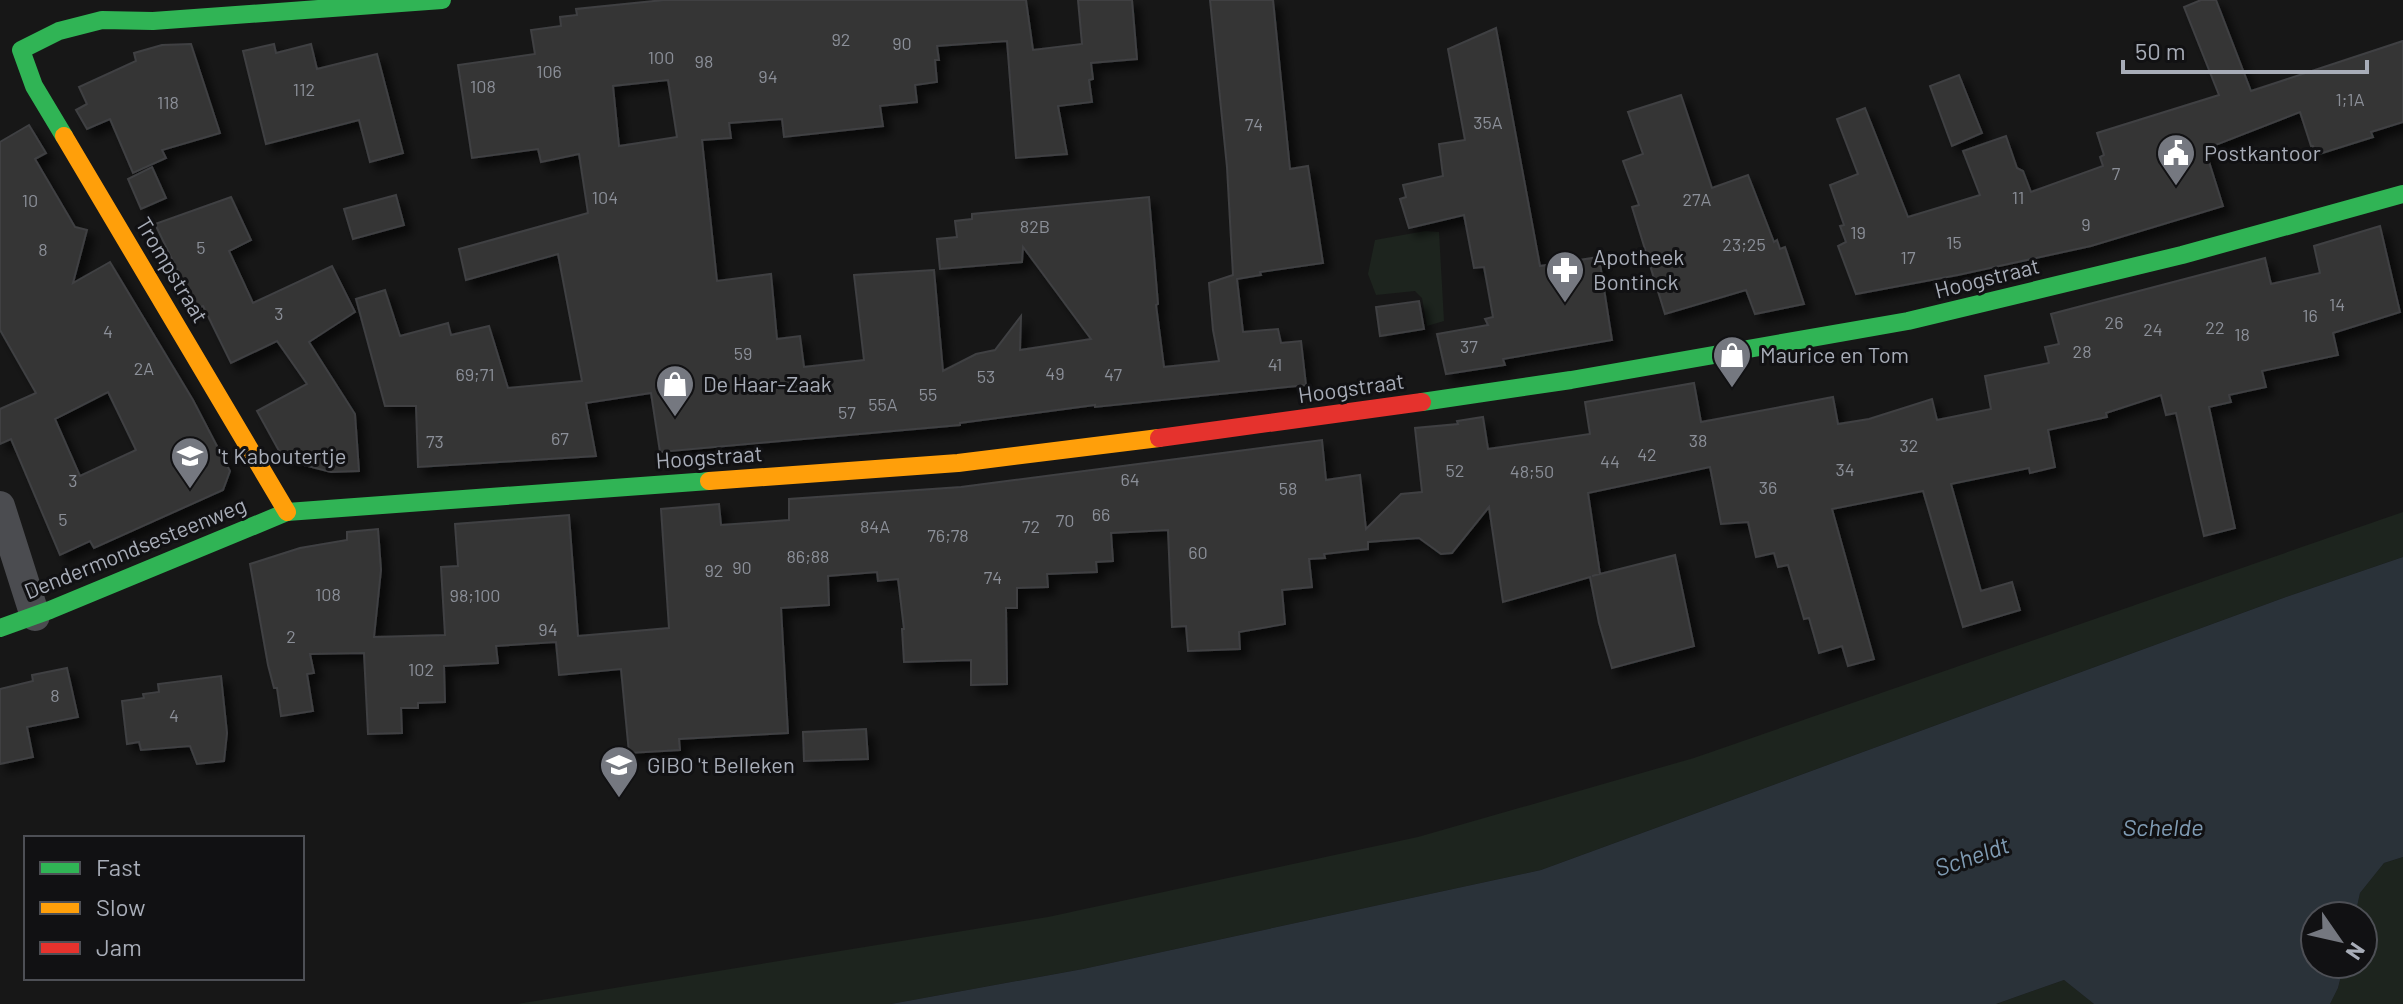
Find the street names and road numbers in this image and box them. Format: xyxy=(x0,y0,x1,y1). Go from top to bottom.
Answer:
street label: Trompstraat xyxy=(131,212,215,327)
street label: Hoogstraat xyxy=(1932,251,2042,303)
street label: Hoogstraat xyxy=(1296,367,1406,407)
street label: Hoogstraat xyxy=(655,439,763,473)
street label: Dendermondsesteenweg xyxy=(20,491,249,604)

